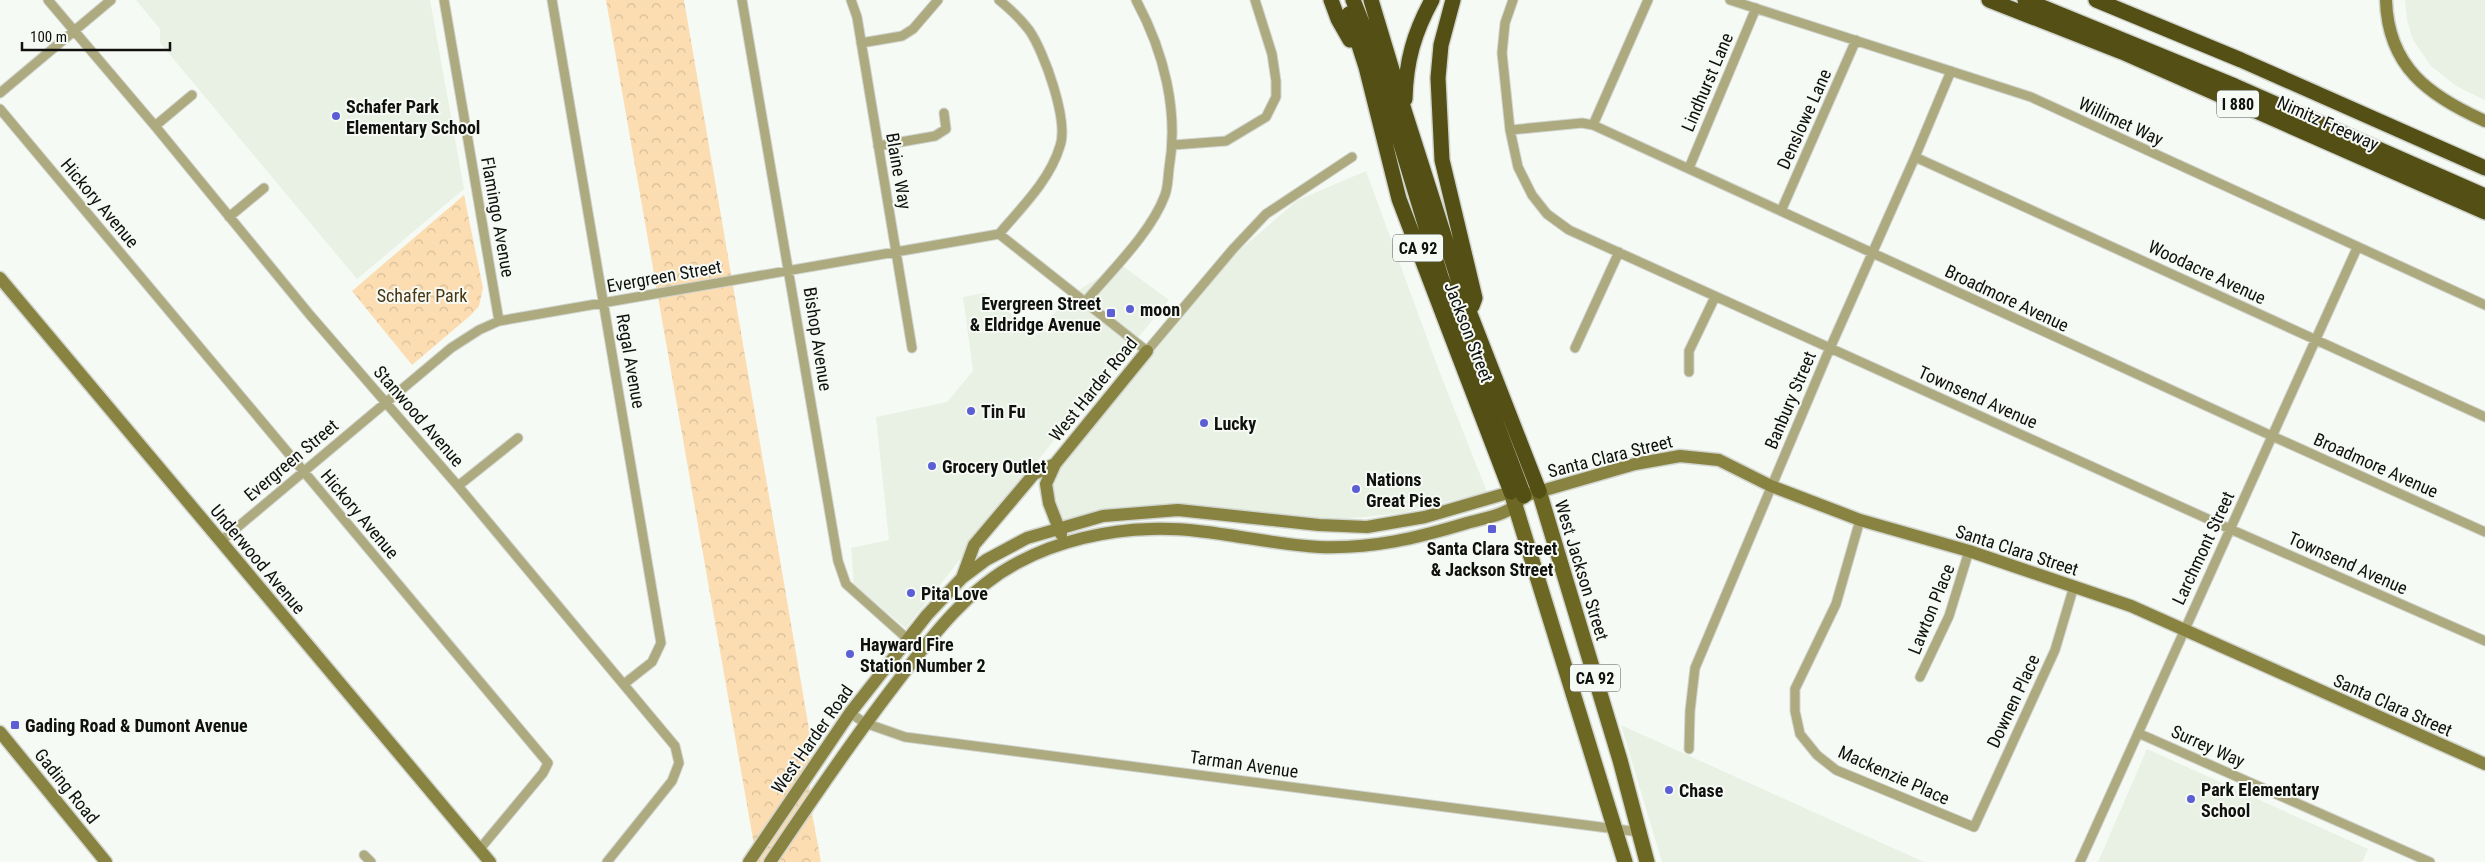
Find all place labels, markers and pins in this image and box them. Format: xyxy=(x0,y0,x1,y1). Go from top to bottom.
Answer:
place label: Schafer Park Elementary School xyxy=(346,96,480,138)
marker: Schafer Park Elementary School xyxy=(330,110,342,122)
place label: Evergreen Street & Eldridge Avenue xyxy=(970,293,1101,335)
place label: moon xyxy=(1140,299,1180,320)
marker: moon xyxy=(1124,303,1136,315)
marker: Evergreen Street & Eldridge Avenue xyxy=(1105,307,1117,319)
place label: Tin Fu xyxy=(981,401,1026,422)
marker: Tin Fu xyxy=(965,405,977,417)
place label: Lucky xyxy=(1214,413,1256,434)
marker: Lucky xyxy=(1198,417,1210,429)
place label: Grocery Outlet xyxy=(942,456,1047,477)
marker: Grocery Outlet xyxy=(926,460,938,472)
place label: Nations Great Pies xyxy=(1366,469,1441,511)
marker: Nations Great Pies xyxy=(1350,483,1362,495)
marker: Santa Clara Street & Jackson Street xyxy=(1486,523,1498,535)
place label: Santa Clara Street & Jackson Street xyxy=(1427,538,1558,580)
place label: Pita Love xyxy=(921,583,988,604)
marker: Pita Love xyxy=(905,587,917,599)
place label: Hayward Fire Station Number 2 xyxy=(860,634,986,676)
marker: Hayward Fire Station Number 2 xyxy=(844,648,856,660)
place label: Gading Road & Dumont Avenue xyxy=(25,715,248,736)
marker: Gading Road & Dumont Avenue xyxy=(9,719,21,731)
place label: Park Elementary School xyxy=(2201,779,2319,821)
place label: Chase xyxy=(1679,780,1724,801)
marker: Chase xyxy=(1663,784,1675,796)
marker: Park Elementary School xyxy=(2185,793,2197,805)

